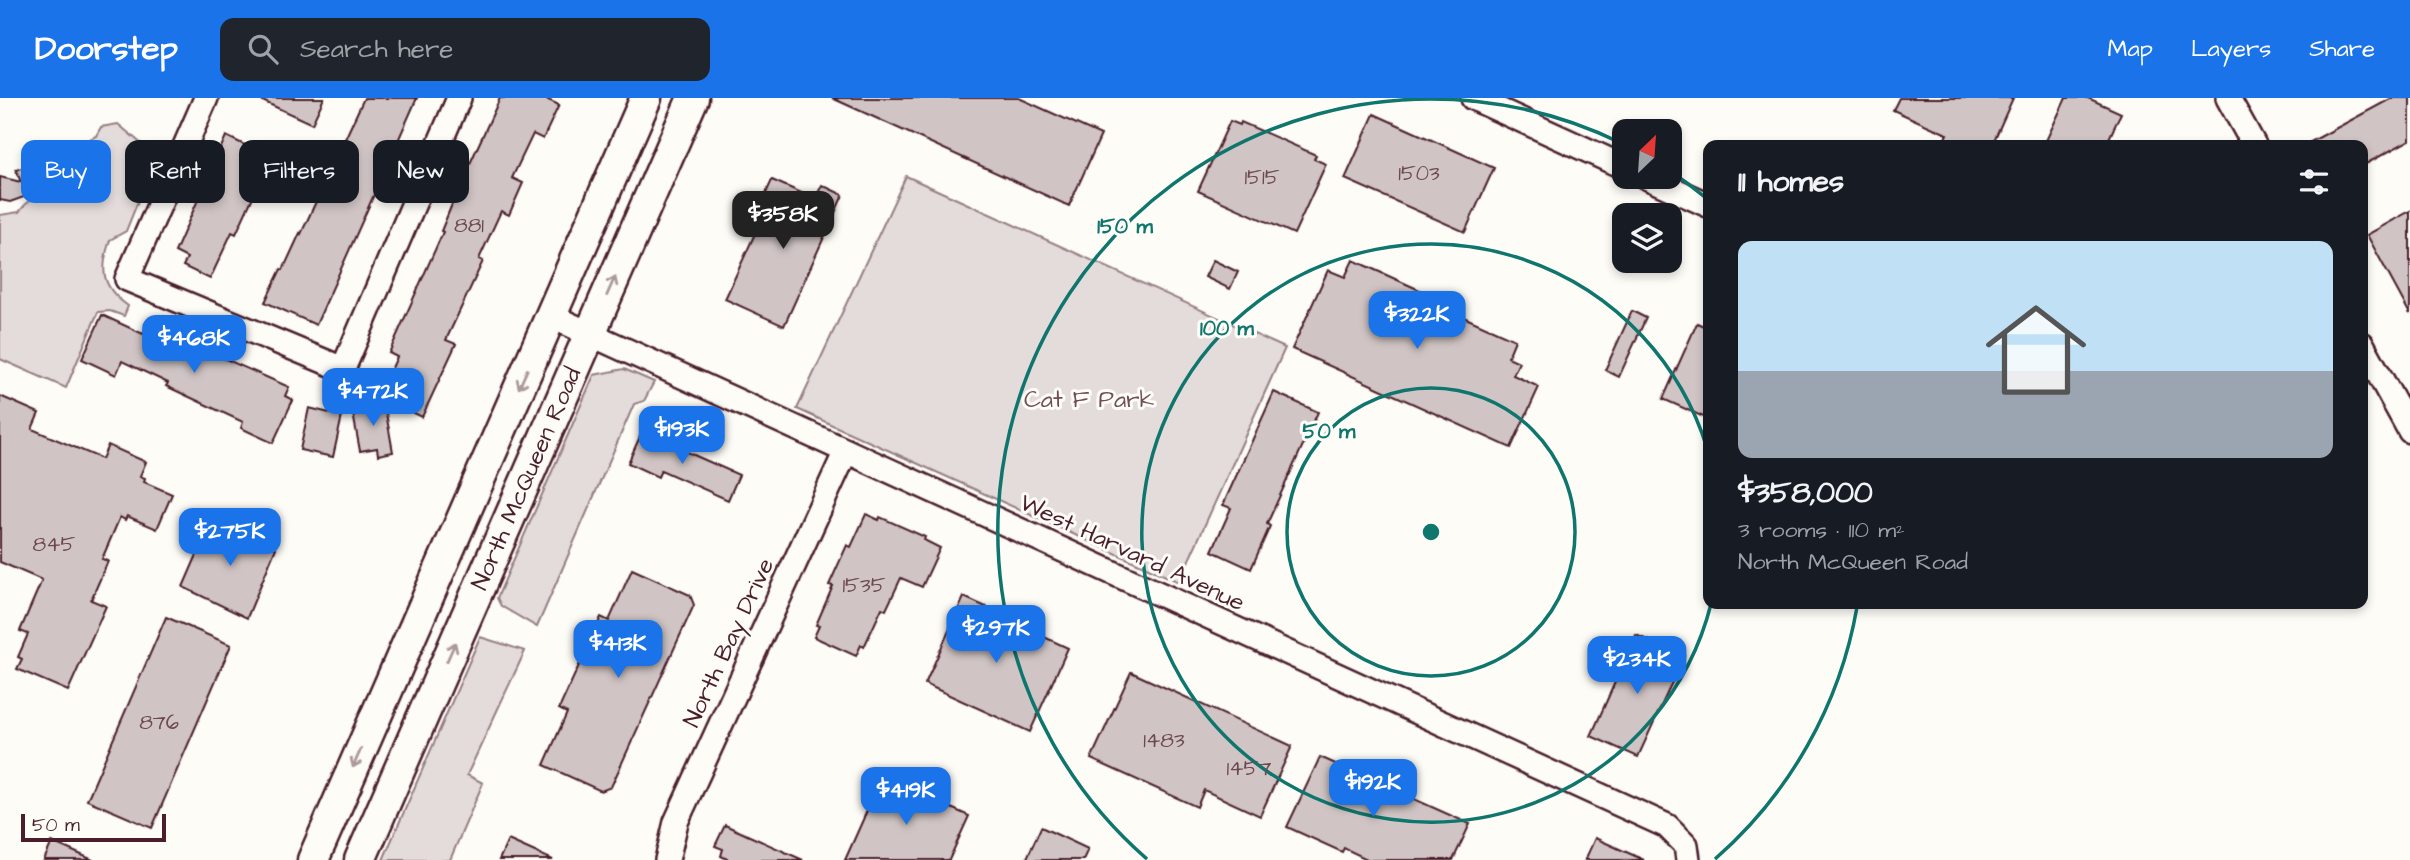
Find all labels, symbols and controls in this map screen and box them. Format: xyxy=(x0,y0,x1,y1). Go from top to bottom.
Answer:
search box xyxy=(220,18,710,81)
text: Doorstep xyxy=(35,26,178,72)
icon: search xyxy=(244,30,282,68)
text: Search here xyxy=(300,31,453,67)
text: Map xyxy=(2108,32,2153,66)
text: Layers xyxy=(2191,32,2271,66)
text: Share xyxy=(2309,32,2375,66)
north arrow xyxy=(1612,119,1682,189)
map controls xyxy=(1612,119,1682,273)
chip: Buy xyxy=(21,140,111,203)
chip: Rent xyxy=(125,140,225,203)
chip: Filters xyxy=(239,140,359,203)
chip: New xyxy=(373,140,469,203)
house number: 1503 xyxy=(1398,159,1440,188)
text: 11 homes xyxy=(1738,161,1844,203)
house number: 1515 xyxy=(1244,163,1280,192)
icon: filters xyxy=(2295,163,2333,201)
pin: $358K xyxy=(734,192,832,251)
text: $358K xyxy=(748,198,818,230)
button: layers xyxy=(1612,203,1682,273)
house number: 881 xyxy=(454,211,484,240)
text: 150 m xyxy=(1097,212,1153,241)
one-way arrow xyxy=(605,276,618,297)
icon: home xyxy=(1973,287,2099,413)
pin: $322K xyxy=(1368,292,1466,351)
text: $322K xyxy=(1385,298,1449,330)
text: 100 m xyxy=(1200,314,1255,343)
pin: $468K xyxy=(145,316,243,375)
text: $468K xyxy=(158,322,230,354)
street label: North McQueen Road xyxy=(463,362,590,596)
one-way arrow xyxy=(516,367,529,389)
pin: $472K xyxy=(324,368,422,428)
text: $472K xyxy=(338,375,408,407)
park label: Cat F Park xyxy=(1024,383,1154,417)
pin: $193K xyxy=(633,406,731,466)
text: $193K xyxy=(655,413,709,445)
text: 50 m xyxy=(1303,417,1356,446)
text: $358,000 xyxy=(1738,472,1873,514)
street label: West Harvard Avenue xyxy=(1014,486,1250,620)
pin: $275K xyxy=(181,508,279,568)
text: 3 rooms · 110 m² xyxy=(1738,514,1905,546)
text: $275K xyxy=(195,515,265,547)
centre of rings xyxy=(1419,520,1443,544)
house number: 845 xyxy=(33,530,76,559)
text: North McQueen Road xyxy=(1738,546,1968,578)
street label: North Bay Drive xyxy=(675,553,784,733)
house number: 1535 xyxy=(842,571,886,600)
pin: $297K xyxy=(947,606,1045,665)
text: $297K xyxy=(962,612,1030,644)
pin: $413K xyxy=(569,620,667,680)
text: $413K xyxy=(589,627,647,659)
pin: $234K xyxy=(1588,636,1686,696)
one-way arrow xyxy=(445,641,458,663)
text: $234K xyxy=(1603,643,1671,675)
house number: 876 xyxy=(139,708,179,737)
house number: 1483 xyxy=(1143,726,1185,755)
one-way arrow xyxy=(350,747,363,769)
house number: 1457 xyxy=(1227,754,1271,783)
pin: $192K xyxy=(1324,760,1422,819)
text: $192K xyxy=(1345,766,1401,798)
pin: $419K xyxy=(857,768,955,827)
text: $419K xyxy=(877,774,935,806)
scale bar xyxy=(21,811,166,843)
text: 50 m xyxy=(32,812,80,839)

